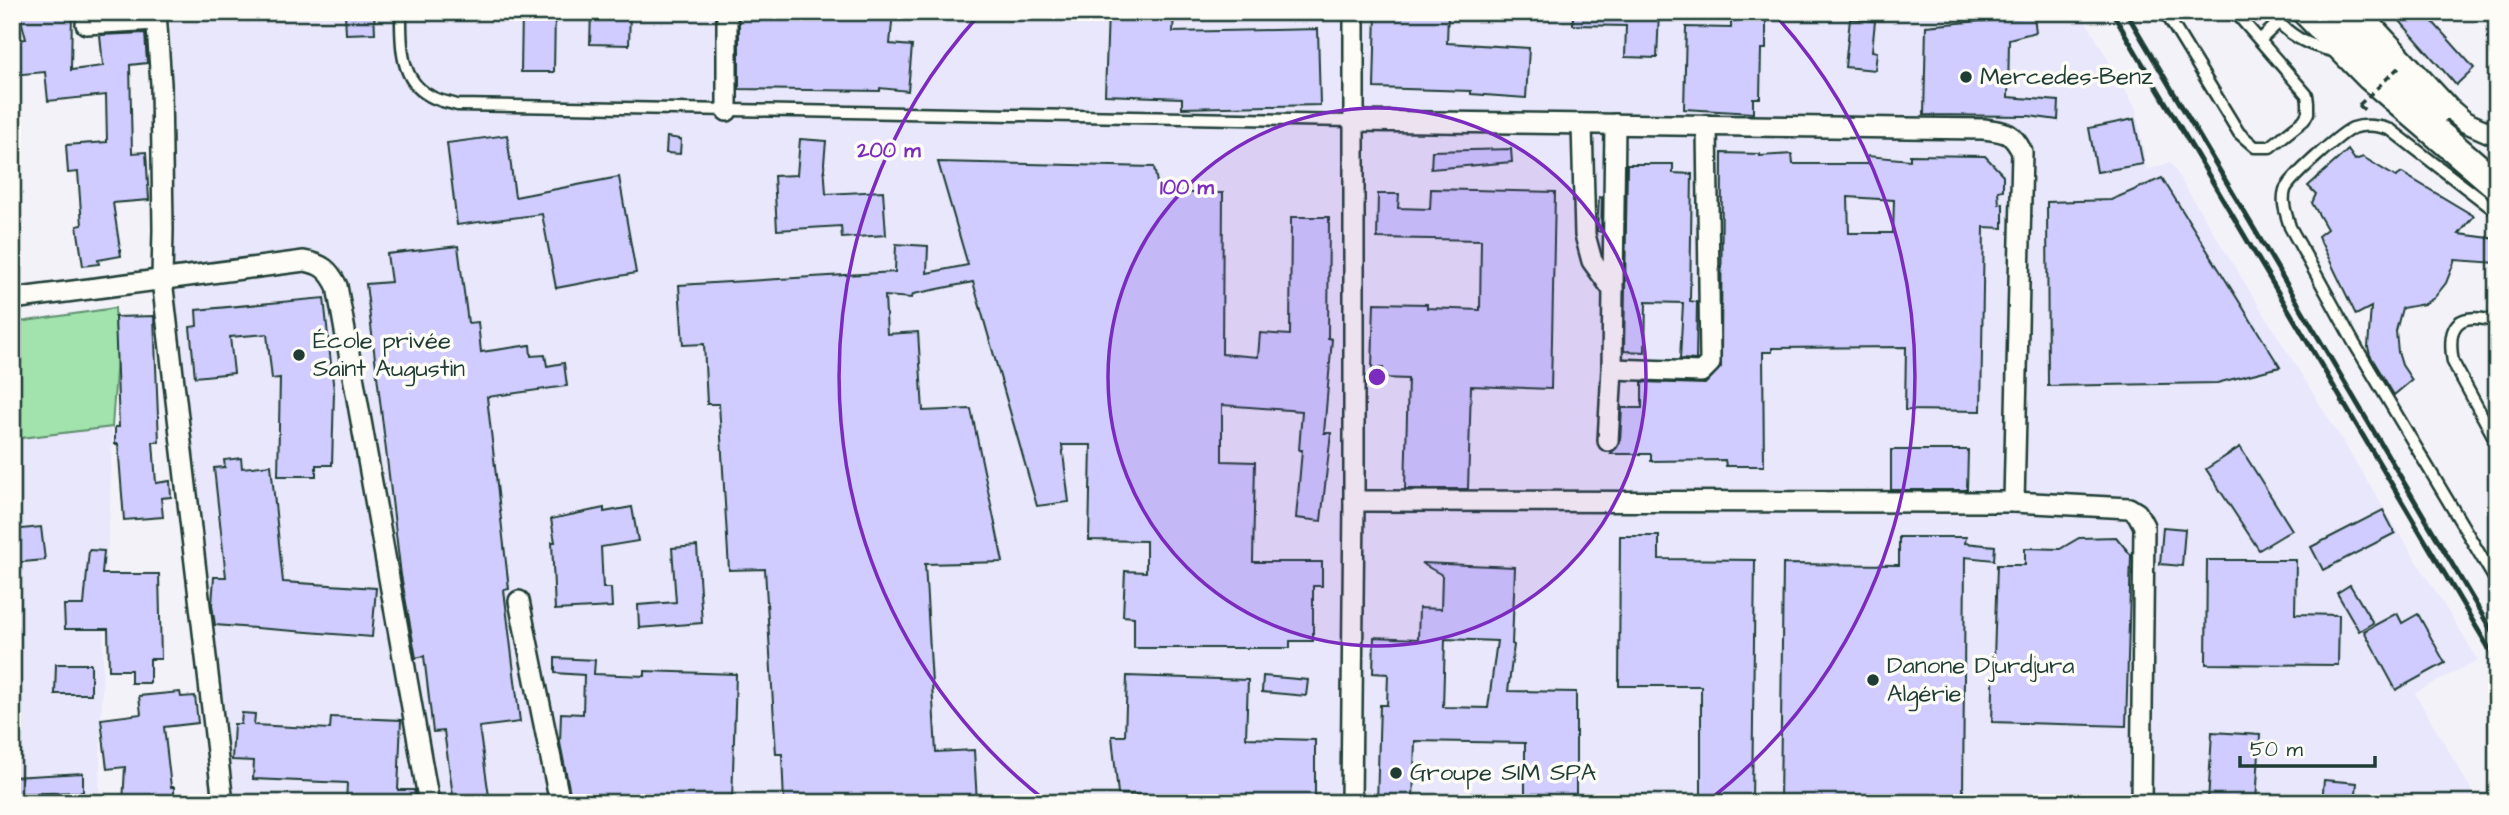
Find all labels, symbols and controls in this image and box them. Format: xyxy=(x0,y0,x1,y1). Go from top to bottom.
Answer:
place label: Mercedes-Benz xyxy=(1980,60,2153,94)
marker: Mercedes-Benz xyxy=(1958,69,1974,85)
text: 200 m xyxy=(856,136,921,165)
text: 100 m xyxy=(1160,173,1215,202)
place label: École privée Saint Augustin xyxy=(313,324,465,387)
marker: École privée Saint Augustin xyxy=(291,347,307,363)
centre of rings xyxy=(1365,365,1389,389)
place label: Danone Djurdjura Algérie xyxy=(1887,649,2074,712)
marker: Danone Djurdjura Algérie xyxy=(1865,672,1881,688)
scale bar xyxy=(2240,724,2374,768)
text: 50 m xyxy=(2250,735,2304,764)
place label: Groupe SIM SPA xyxy=(1410,756,1596,790)
marker: Groupe SIM SPA xyxy=(1388,765,1404,781)

